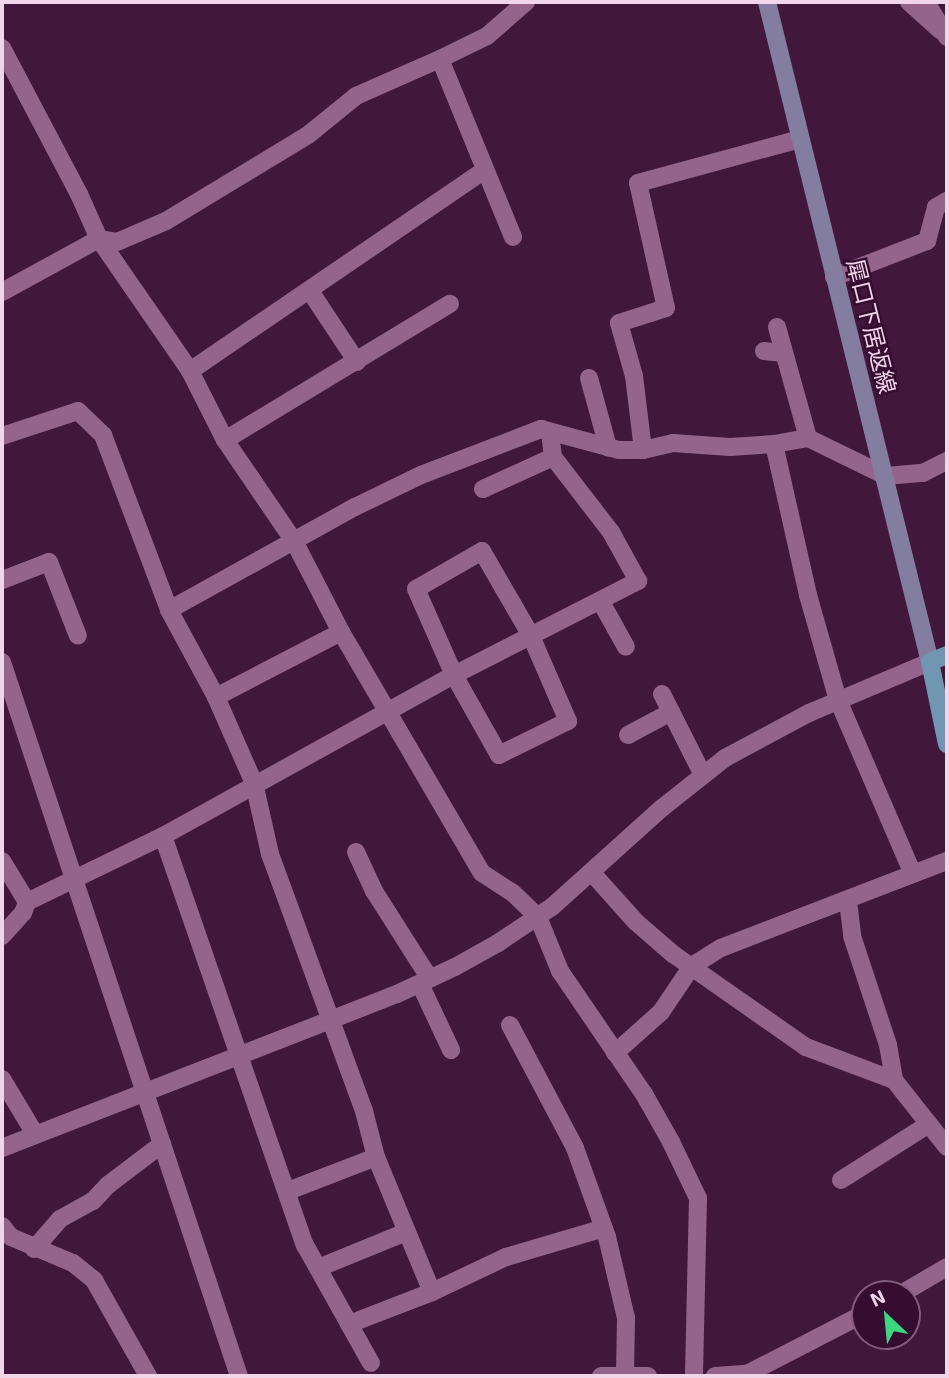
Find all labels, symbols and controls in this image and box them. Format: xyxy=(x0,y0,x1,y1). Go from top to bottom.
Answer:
street label: 犀口下居返線 xyxy=(842,256,902,396)
north arrow xyxy=(851,1280,921,1350)
text: N xyxy=(866,1284,889,1311)

